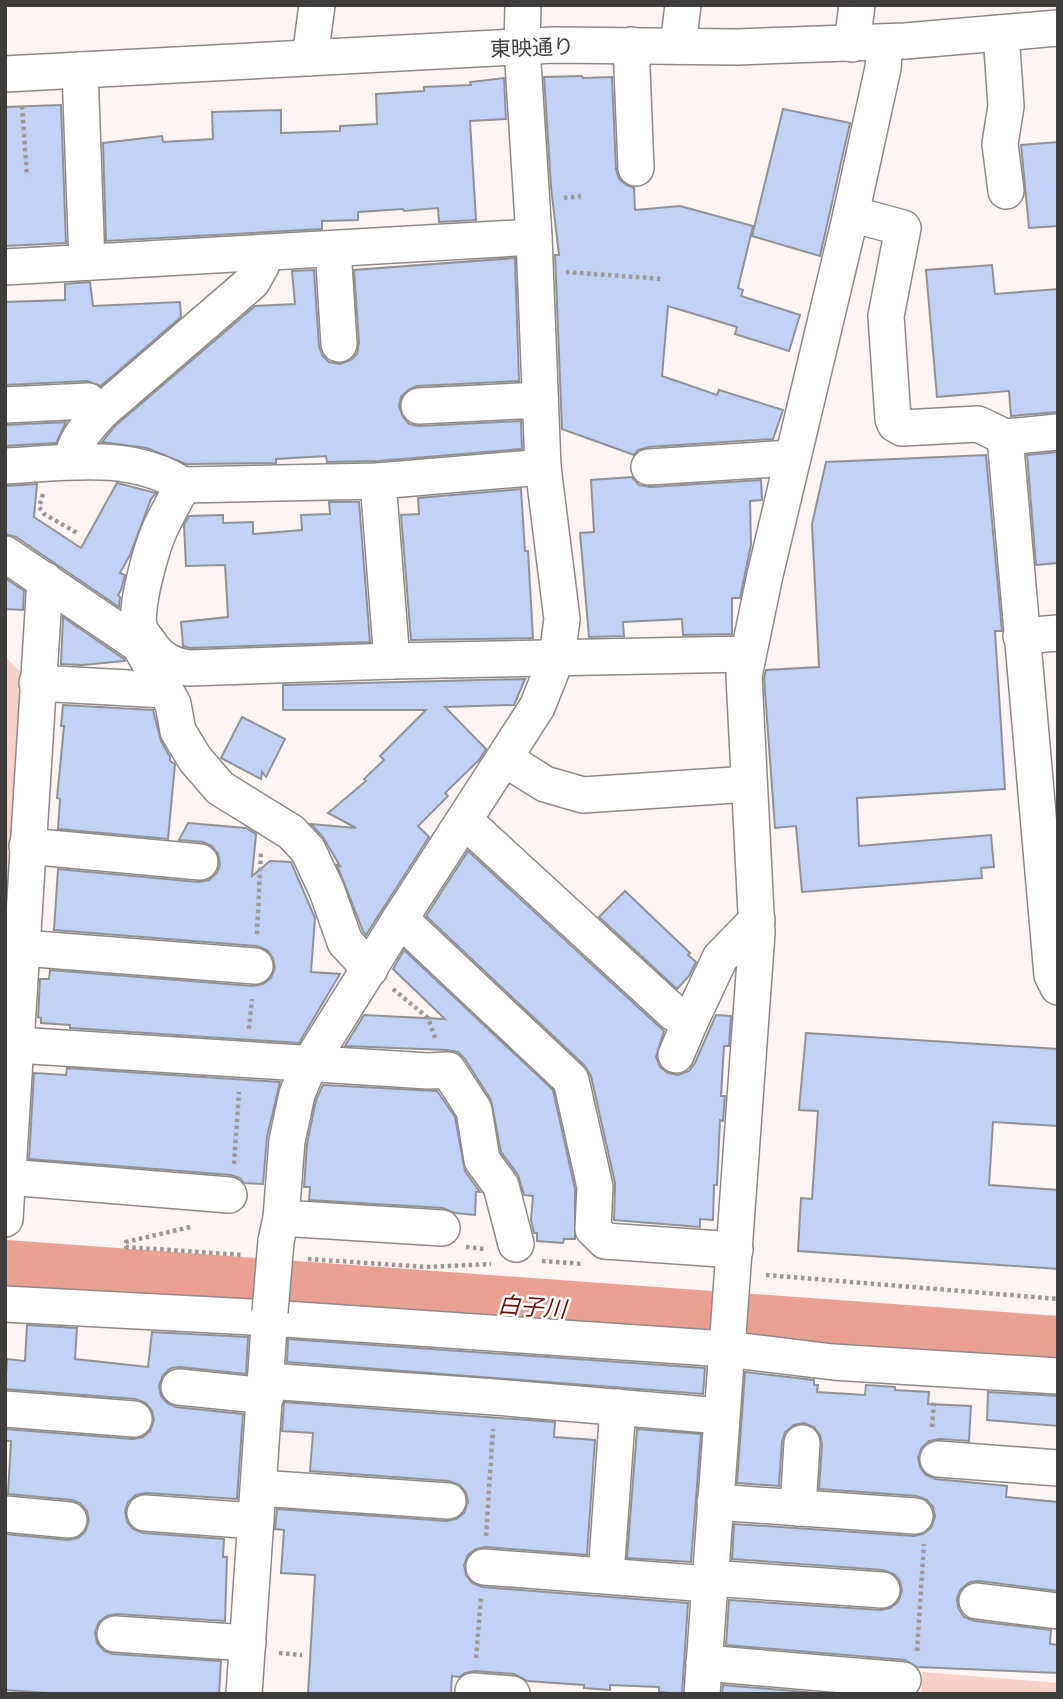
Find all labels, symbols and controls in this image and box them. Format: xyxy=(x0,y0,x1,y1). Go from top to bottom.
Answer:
street label: 東映通り xyxy=(490,32,574,62)
water label: 白子川 xyxy=(496,1288,571,1325)

